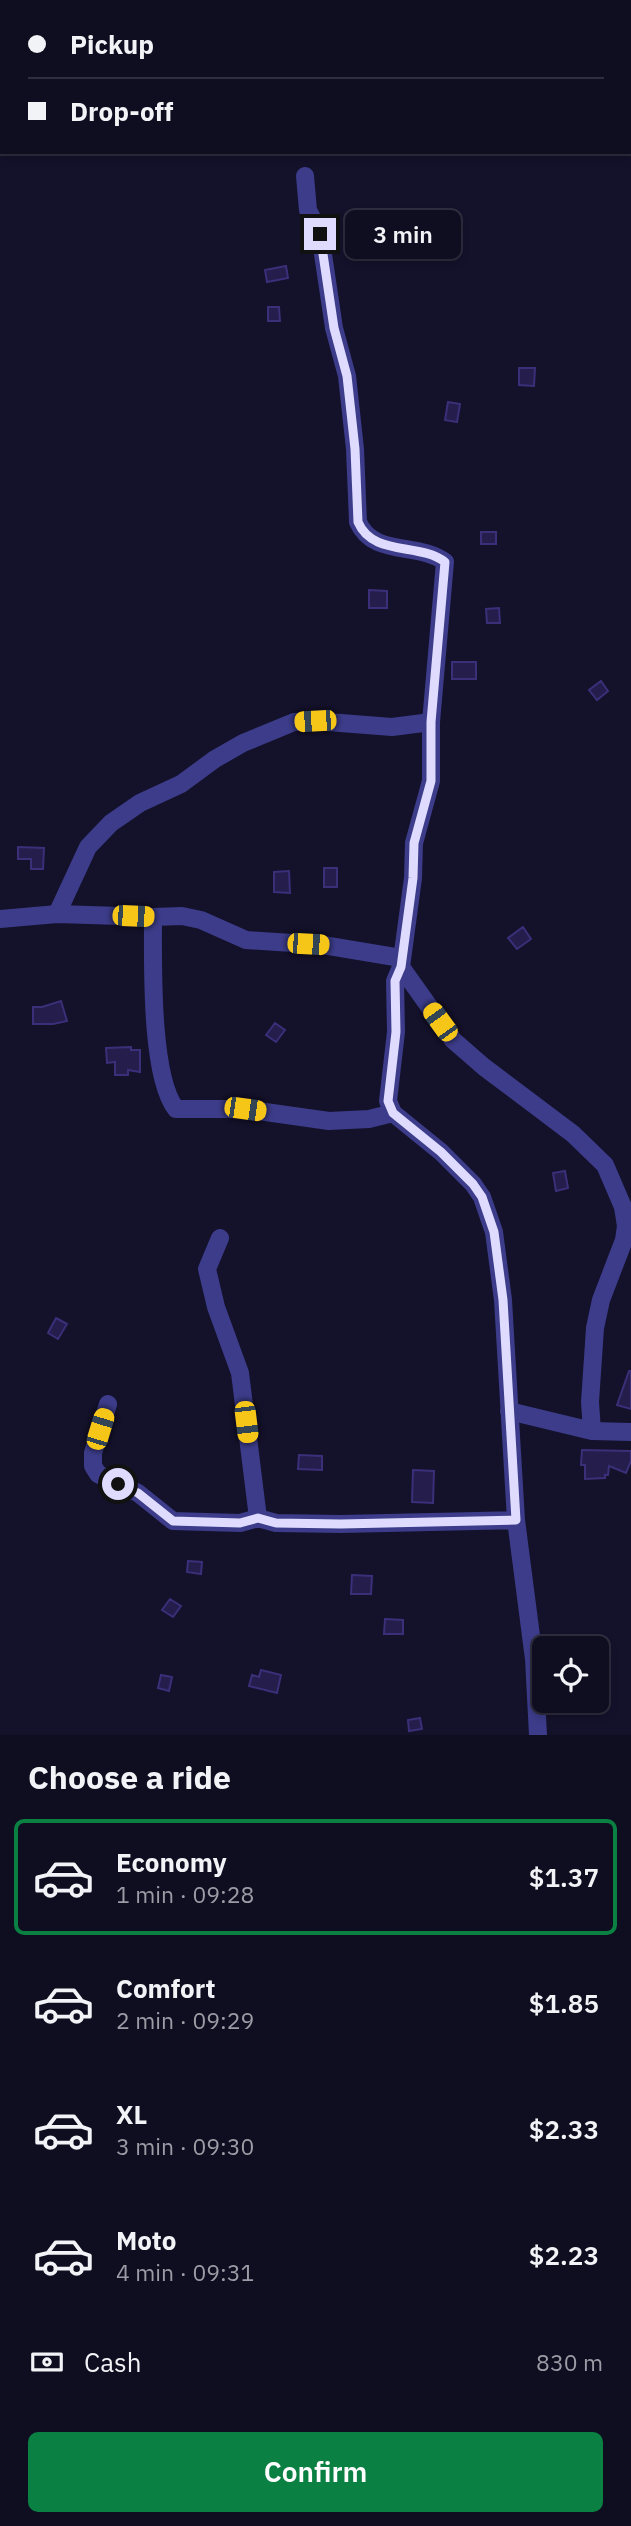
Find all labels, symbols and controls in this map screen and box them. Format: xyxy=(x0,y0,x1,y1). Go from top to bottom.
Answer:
text: Pickup xyxy=(70,27,154,61)
text: Drop-off xyxy=(70,94,173,128)
callout: 3 min xyxy=(344,210,460,258)
route end xyxy=(304,218,336,250)
text: 3 min xyxy=(373,219,433,249)
car xyxy=(294,709,337,733)
car xyxy=(112,905,155,927)
car xyxy=(287,932,330,956)
car xyxy=(420,999,461,1045)
car xyxy=(223,1096,268,1122)
car xyxy=(234,1400,259,1444)
car xyxy=(84,1406,117,1452)
route start xyxy=(102,1468,134,1500)
map controls xyxy=(532,1636,609,1713)
button: locate xyxy=(532,1636,609,1713)
text: Choose a ride xyxy=(28,1756,231,1798)
text: Economy xyxy=(116,1845,227,1879)
icon: car xyxy=(32,1846,95,1909)
text: $1.37 xyxy=(529,1860,599,1894)
text: 1 min · 09:28 xyxy=(116,1879,254,1909)
text: Comfort xyxy=(116,1971,215,2005)
icon: car xyxy=(32,1972,95,2035)
text: $1.85 xyxy=(529,1986,599,2020)
text: 2 min · 09:29 xyxy=(116,2005,254,2035)
text: XL xyxy=(116,2097,147,2131)
icon: car xyxy=(32,2098,95,2161)
text: $2.33 xyxy=(529,2112,599,2146)
text: 3 min · 09:30 xyxy=(116,2131,254,2161)
text: Moto xyxy=(116,2223,176,2257)
icon: car xyxy=(32,2224,95,2287)
text: $2.23 xyxy=(529,2238,599,2272)
text: 4 min · 09:31 xyxy=(116,2257,254,2287)
icon: cash xyxy=(28,2343,66,2381)
text: Cash xyxy=(84,2345,141,2379)
text: 830 m xyxy=(536,2347,603,2377)
button: Confirm xyxy=(28,2432,603,2512)

